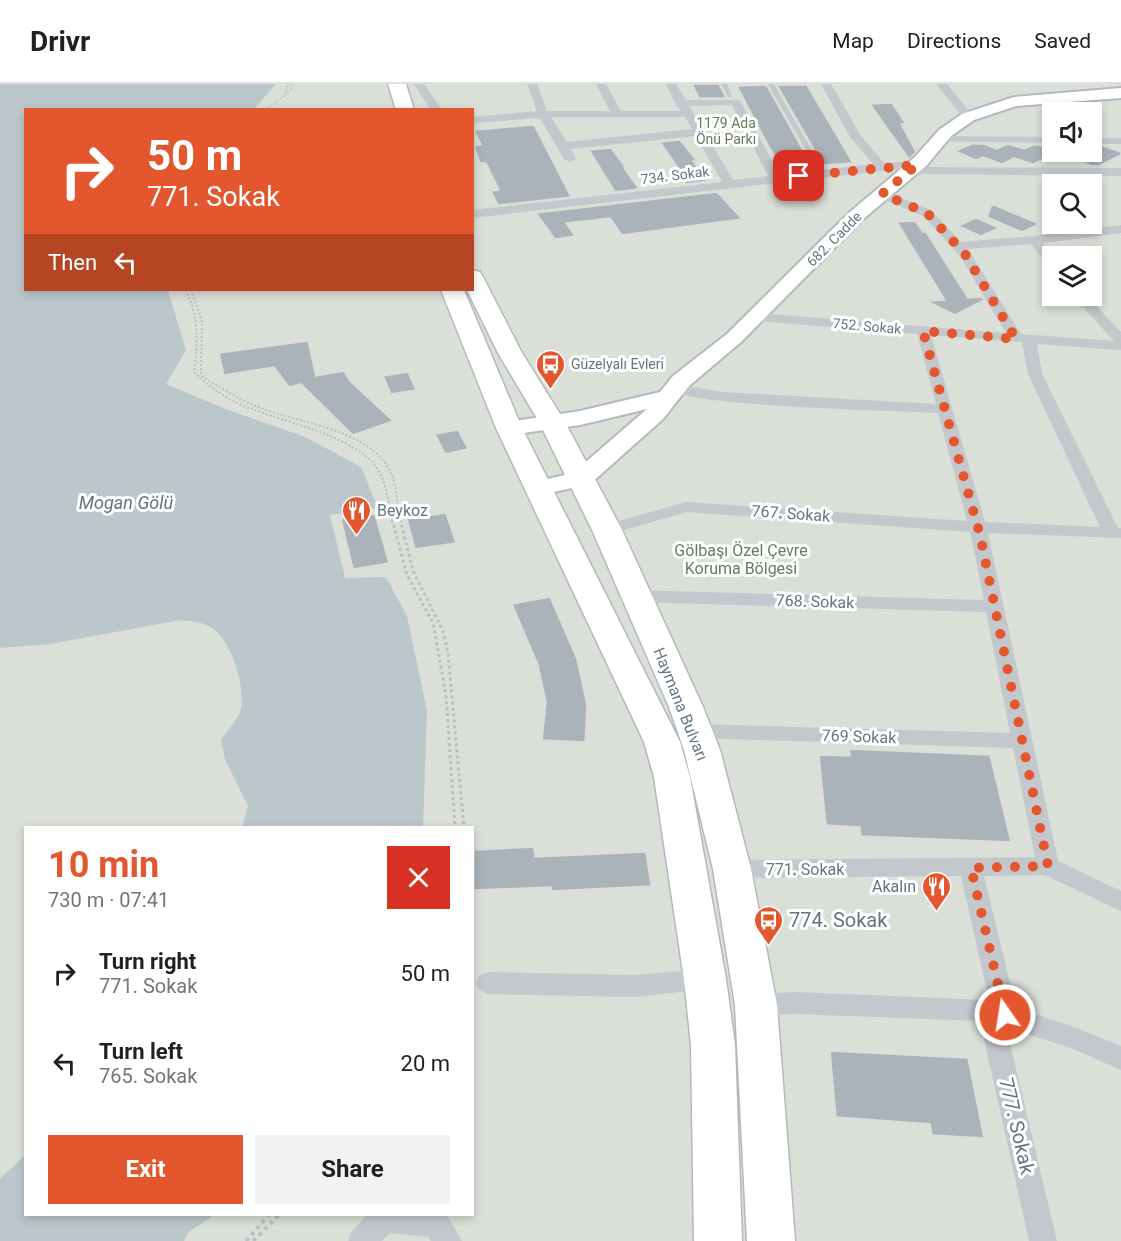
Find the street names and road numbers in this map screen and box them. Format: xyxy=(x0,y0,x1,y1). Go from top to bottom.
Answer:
street label: 734. Sokak xyxy=(640,163,711,187)
street label: 682. Cadde xyxy=(803,208,865,270)
street label: 752. Sokak xyxy=(832,315,903,337)
street label: 767. Sokak xyxy=(751,501,832,526)
street label: 768. Sokak xyxy=(775,591,856,612)
street label: Haymana Bulvarı xyxy=(649,645,712,763)
street label: 769 Sokak xyxy=(821,726,897,747)
street label: 771. Sokak xyxy=(766,860,845,879)
street label: 777. Sokak xyxy=(994,1075,1040,1177)

